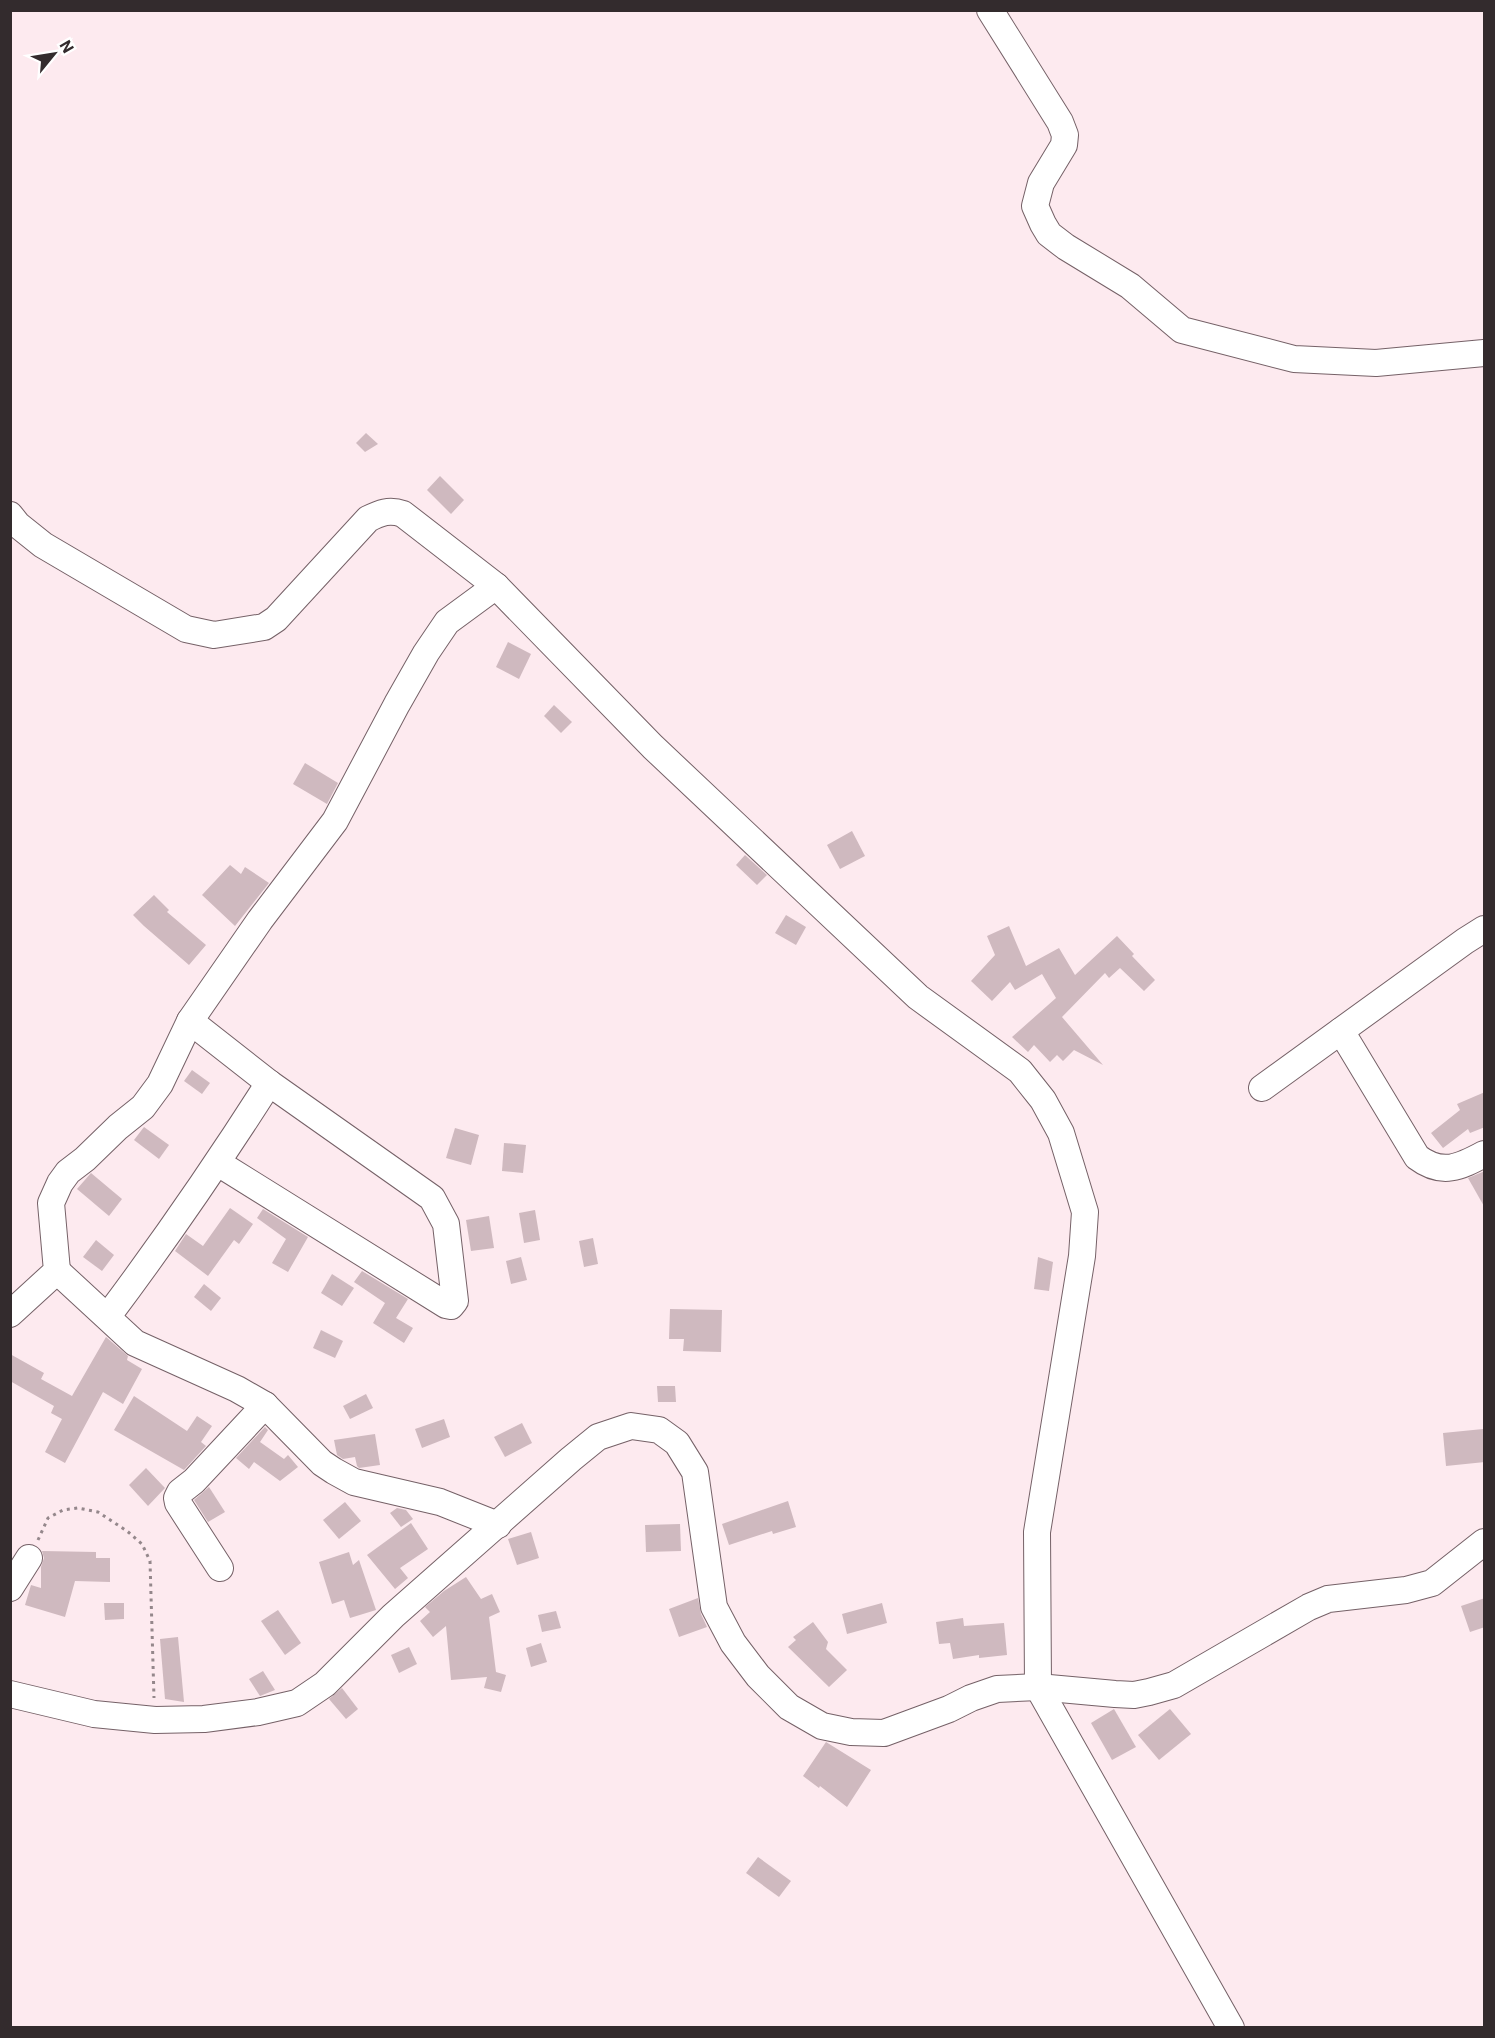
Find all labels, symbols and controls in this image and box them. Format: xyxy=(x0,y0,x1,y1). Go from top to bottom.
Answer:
north arrow xyxy=(24,24,84,84)
text: N xyxy=(56,37,78,56)

